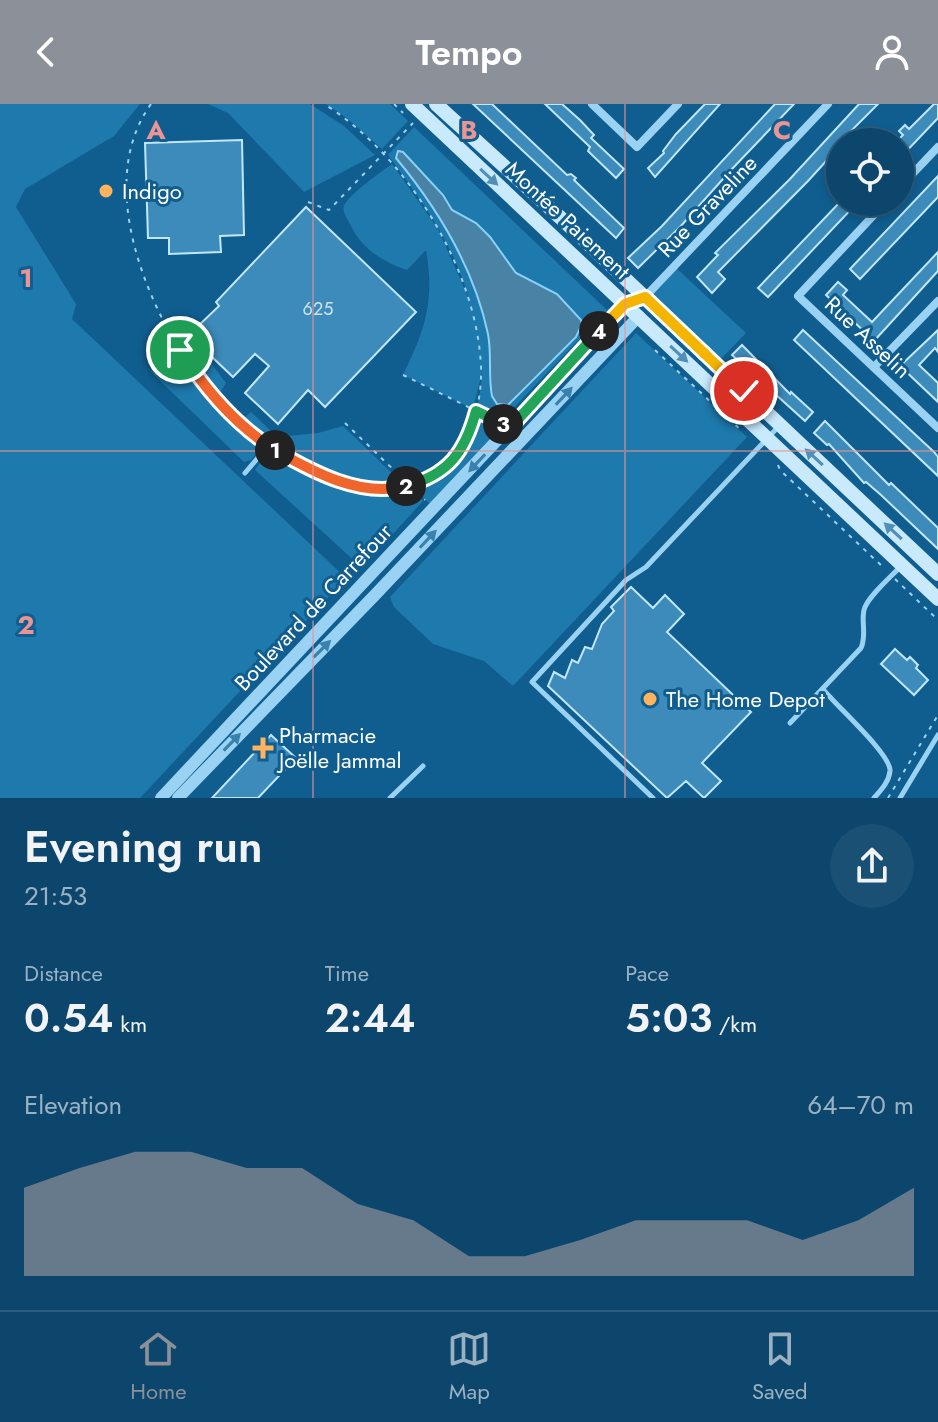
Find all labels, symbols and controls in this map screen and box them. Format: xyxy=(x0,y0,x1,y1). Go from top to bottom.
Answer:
text: Tempo xyxy=(416,26,523,78)
icon: back xyxy=(24,30,68,74)
icon: person xyxy=(870,30,914,74)
text: A xyxy=(145,111,166,149)
text: B xyxy=(460,111,478,149)
text: C xyxy=(773,111,791,149)
map controls xyxy=(826,128,914,216)
button: locate xyxy=(826,128,914,216)
street label: Rue Graveline xyxy=(650,148,764,264)
street label: Montée Paiement xyxy=(498,154,638,287)
one-way arrow xyxy=(480,167,499,185)
place label: Indigo xyxy=(122,175,182,207)
marker: Indigo xyxy=(97,182,115,200)
text: 1 xyxy=(19,259,33,297)
street label: Rue Asselin xyxy=(818,289,918,385)
house number: 625 xyxy=(303,296,333,322)
pin: 4 xyxy=(579,311,619,351)
text: 4 xyxy=(591,315,607,347)
pin xyxy=(146,316,214,384)
icon: arrive xyxy=(158,328,202,372)
one-way arrow xyxy=(669,345,688,363)
pin xyxy=(710,357,778,425)
icon: check xyxy=(722,369,766,413)
one-way arrow xyxy=(555,386,573,405)
pin: 3 xyxy=(483,404,523,444)
text: 3 xyxy=(496,408,510,440)
pin: 1 xyxy=(255,430,295,470)
text: 1 xyxy=(269,434,281,466)
one-way arrow xyxy=(805,449,824,467)
one-way arrow xyxy=(468,453,486,472)
pin: 2 xyxy=(386,466,426,506)
text: 2 xyxy=(399,470,413,502)
street label: Boulevard de Carrefour xyxy=(227,516,400,698)
one-way arrow xyxy=(884,522,903,541)
one-way arrow xyxy=(418,530,437,549)
text: 2 xyxy=(17,606,35,644)
one-way arrow xyxy=(312,640,331,659)
place label: The Home Depot xyxy=(666,683,825,715)
marker: The Home Depot xyxy=(641,690,659,708)
place label: Pharmacie Joëlle Jammal xyxy=(276,719,402,776)
one-way arrow xyxy=(222,733,241,752)
marker: Pharmacie Joëlle Jammal xyxy=(254,739,272,757)
text: Evening run xyxy=(24,815,263,879)
button: share xyxy=(830,824,914,908)
text: 21:53 xyxy=(24,877,87,915)
text: Distance xyxy=(24,957,103,989)
text: Time xyxy=(325,957,369,989)
text: Pace xyxy=(625,957,669,989)
text: 0.54 xyxy=(24,989,114,1047)
text: 2:44 xyxy=(325,989,415,1047)
text: 5:03 xyxy=(625,989,712,1047)
text: km xyxy=(114,1008,147,1040)
text: /km xyxy=(712,1008,757,1040)
text: Elevation xyxy=(24,1086,122,1124)
text: 64–70 m xyxy=(807,1086,914,1124)
tab: Home xyxy=(130,1327,187,1407)
tab: Map xyxy=(447,1327,491,1407)
tab: Saved xyxy=(752,1327,808,1407)

